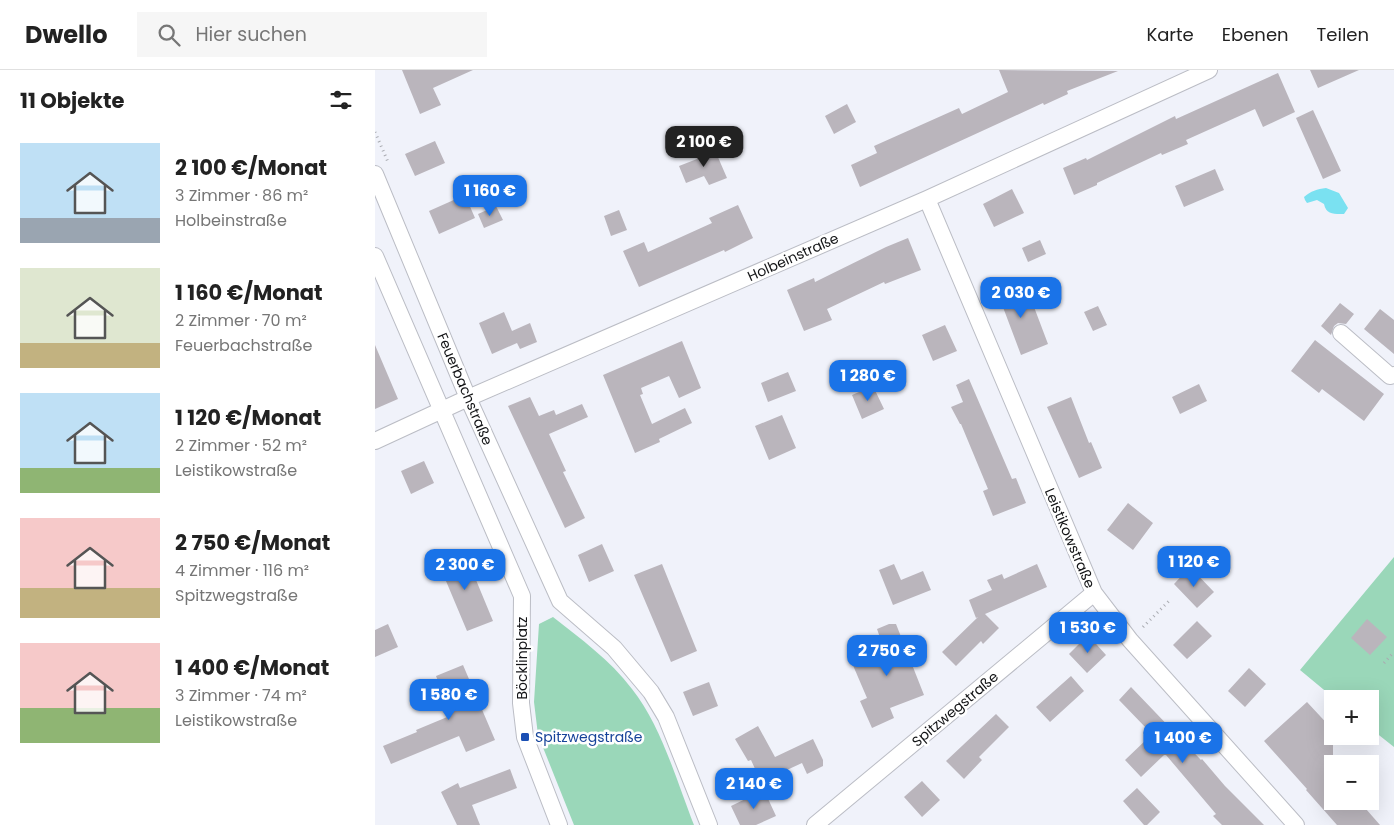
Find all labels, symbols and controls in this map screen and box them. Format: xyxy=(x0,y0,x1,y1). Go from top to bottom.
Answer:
search box xyxy=(137,12,487,57)
text: Dwello xyxy=(25,18,107,51)
icon: search xyxy=(155,21,183,49)
text: Hier suchen xyxy=(195,21,307,48)
text: Karte xyxy=(1146,22,1194,47)
text: Ebenen xyxy=(1222,22,1289,47)
text: Teilen xyxy=(1317,22,1369,47)
text: 11 Objekte xyxy=(20,86,125,115)
icon: filters xyxy=(327,86,355,114)
pin: 2 100 € xyxy=(658,126,750,168)
text: 2 100 € xyxy=(676,130,732,153)
text: 2 100 €/Monat xyxy=(175,153,327,182)
icon: home xyxy=(60,163,120,223)
pin: 1 160 € xyxy=(444,174,536,217)
text: 1 160 € xyxy=(464,179,516,202)
text: 3 Zimmer · 86 m² xyxy=(175,184,308,207)
text: Holbeinstraße xyxy=(175,209,287,232)
street label: Holbeinstraße xyxy=(744,228,842,286)
pin: 2 030 € xyxy=(975,276,1067,319)
text: 1 160 €/Monat xyxy=(175,278,323,307)
text: 2 030 € xyxy=(991,281,1051,304)
icon: home xyxy=(60,288,120,348)
text: 2 Zimmer · 70 m² xyxy=(175,309,307,332)
street label: Feuerbachstraße xyxy=(432,330,498,449)
text: Feuerbachstraße xyxy=(175,334,312,357)
pin: 1 280 € xyxy=(822,360,914,402)
text: 1 280 € xyxy=(840,364,896,387)
text: 1 120 €/Monat xyxy=(175,403,321,432)
icon: home xyxy=(60,413,120,473)
text: 2 Zimmer · 52 m² xyxy=(175,434,307,457)
text: Leistikowstraße xyxy=(175,459,297,482)
street label: Leistikowstraße xyxy=(1040,485,1100,591)
text: 2 750 €/Monat xyxy=(175,528,330,557)
icon: home xyxy=(60,538,120,598)
pin: 1 120 € xyxy=(1148,546,1240,588)
pin: 2 300 € xyxy=(419,548,511,591)
text: 1 120 € xyxy=(1168,550,1220,573)
text: 2 300 € xyxy=(435,553,495,576)
text: 4 Zimmer · 116 m² xyxy=(175,559,309,582)
text: Spitzwegstraße xyxy=(175,584,298,607)
pin: 1 530 € xyxy=(1042,612,1134,654)
text: 1 530 € xyxy=(1060,616,1116,639)
street label: Böcklinplatz xyxy=(512,617,532,699)
pin: 2 750 € xyxy=(841,634,933,677)
text: 2 750 € xyxy=(858,639,916,662)
text: 1 400 €/Monat xyxy=(175,653,329,682)
icon: home xyxy=(60,663,120,723)
street label: Spitzwegstraße xyxy=(907,667,1003,751)
pin: 1 580 € xyxy=(403,678,495,721)
text: 1 580 € xyxy=(421,683,477,706)
text: 3 Zimmer · 74 m² xyxy=(175,684,307,707)
map controls xyxy=(1324,690,1379,810)
button: + xyxy=(1324,690,1379,745)
text: Leistikowstraße xyxy=(175,709,297,732)
pin: 1 400 € xyxy=(1137,722,1229,764)
text: 1 400 € xyxy=(1154,726,1212,749)
place label: Spitzwegstraße xyxy=(535,727,643,747)
marker: Spitzwegstraße xyxy=(519,731,531,743)
button: − xyxy=(1324,755,1379,810)
pin: 2 140 € xyxy=(708,768,800,810)
text: 2 140 € xyxy=(726,772,782,795)

